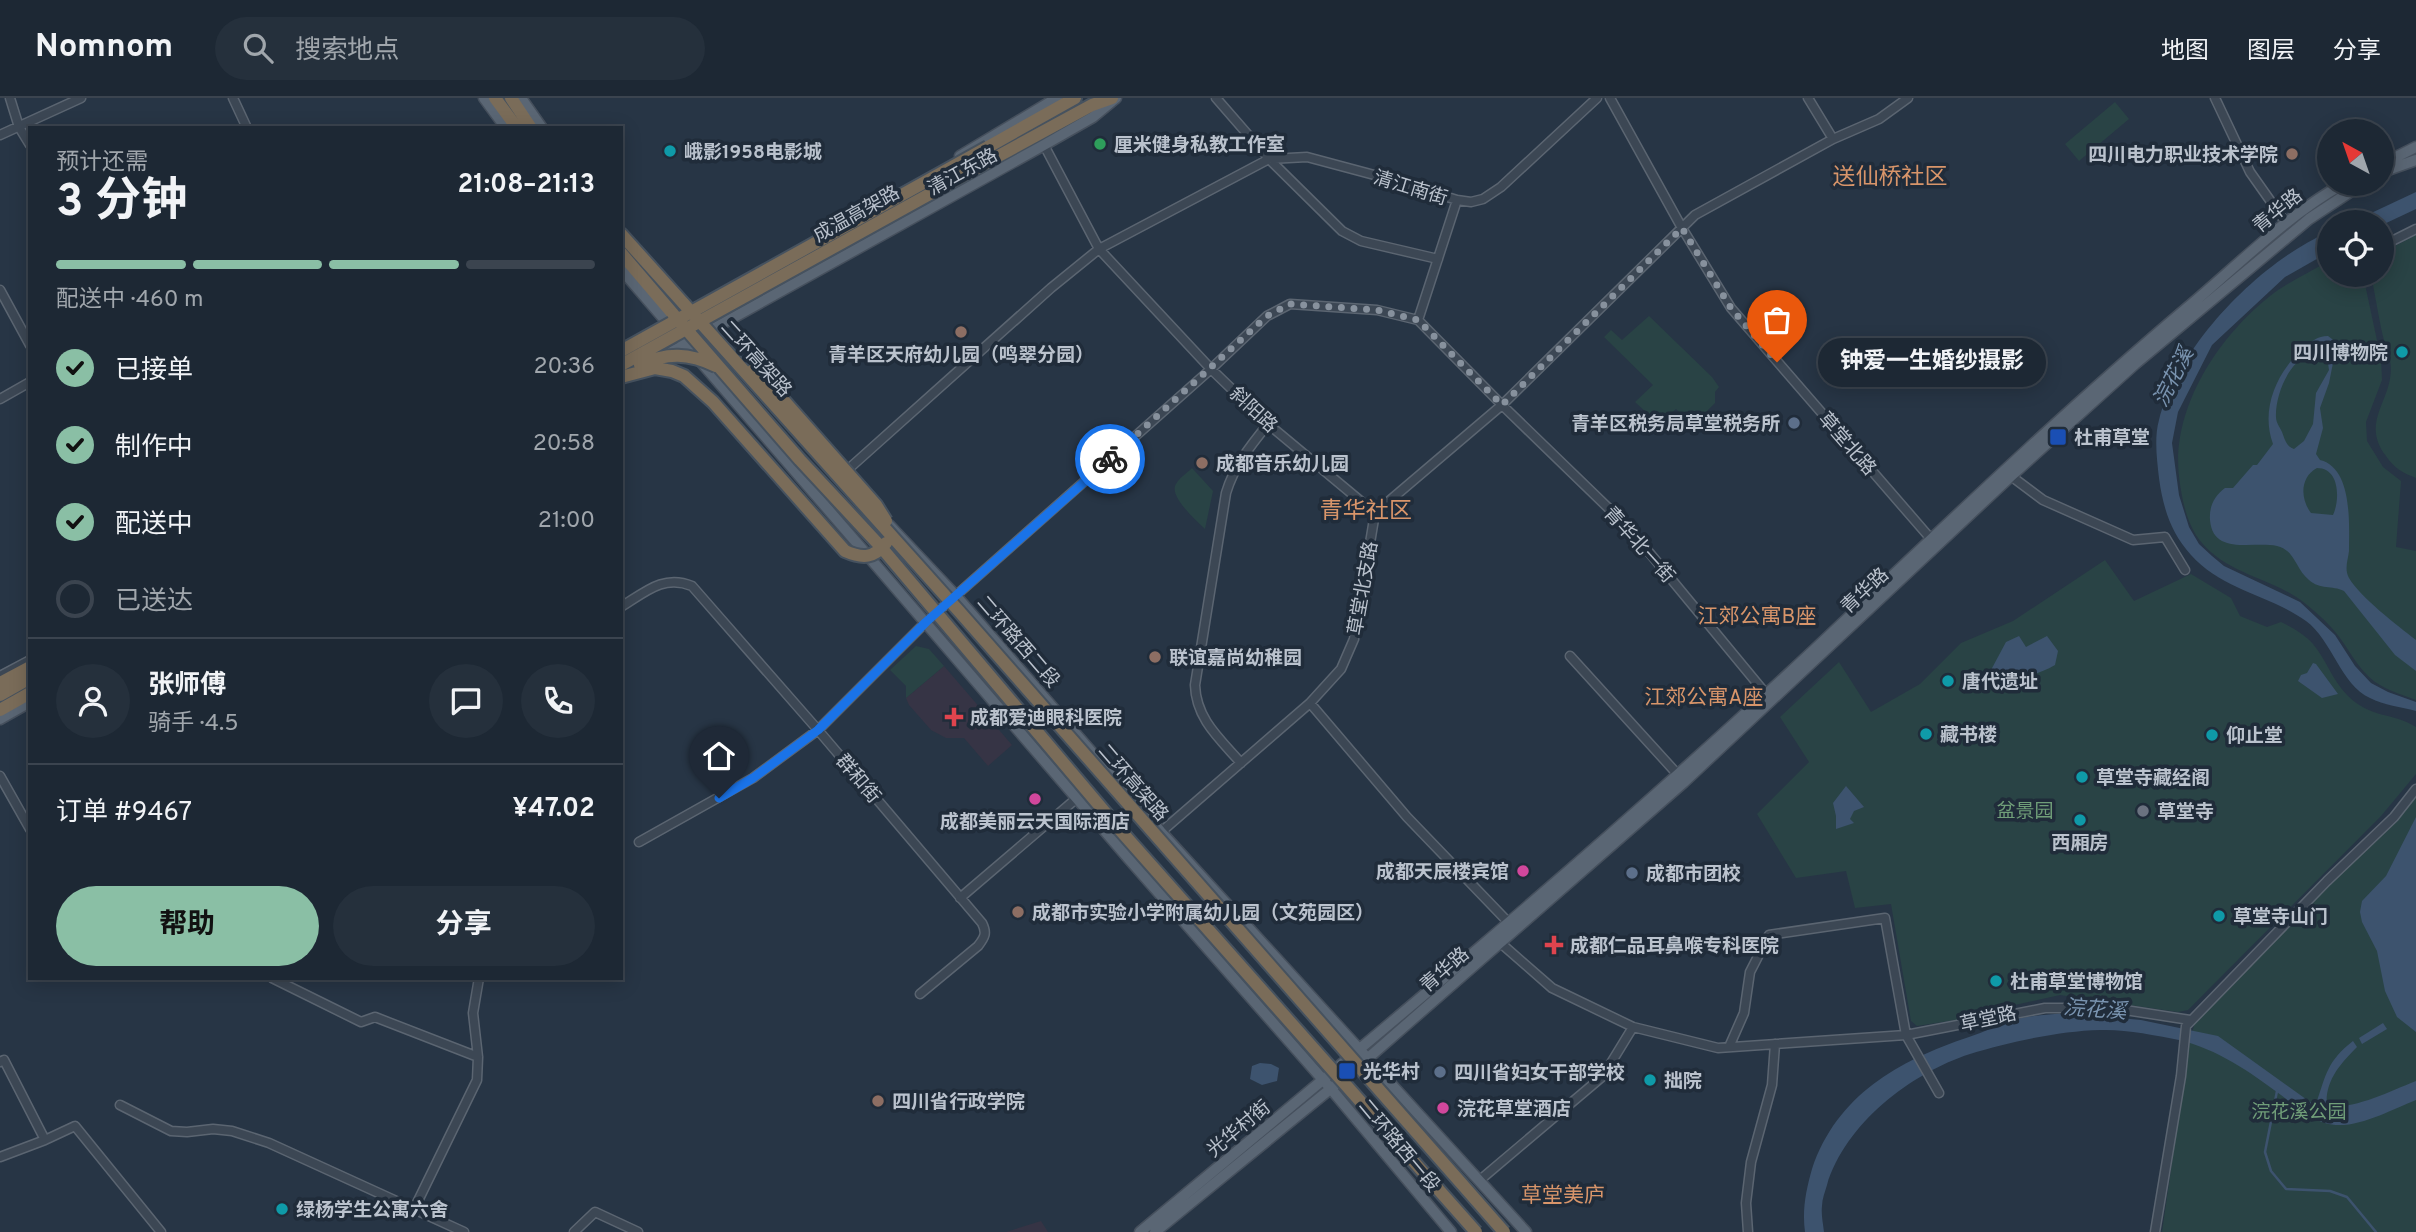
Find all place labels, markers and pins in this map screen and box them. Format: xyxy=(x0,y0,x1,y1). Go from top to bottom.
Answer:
place label: 厘米健身私教工作室 xyxy=(1114,134,1285,158)
marker: 厘米健身私教工作室 xyxy=(1092,136,1108,152)
place label: 峨影1958电影城 xyxy=(684,141,822,165)
marker: 峨影1958电影城 xyxy=(662,143,678,159)
place label: 四川电力职业技术学院 xyxy=(2088,144,2278,168)
marker: 四川电力职业技术学院 xyxy=(2284,146,2300,162)
pin xyxy=(1747,290,1807,362)
marker: 青羊区天府幼儿园（鸣翠分园） xyxy=(953,324,969,340)
callout: 钟爱一生婚纱摄影 xyxy=(1819,338,2047,386)
place label: 四川博物院 xyxy=(2293,342,2388,366)
place label: 青羊区天府幼儿园（鸣翠分园） xyxy=(828,344,1094,368)
marker: 四川博物院 xyxy=(2394,344,2410,360)
place label: 青羊区税务局草堂税务所 xyxy=(1571,413,1780,437)
marker: 青羊区税务局草堂税务所 xyxy=(1786,415,1802,431)
marker: 杜甫草堂 xyxy=(2048,427,2068,447)
place label: 杜甫草堂 xyxy=(2074,427,2150,451)
place label: 成都音乐幼儿园 xyxy=(1216,453,1349,477)
marker: 成都音乐幼儿园 xyxy=(1194,455,1210,471)
place label: 联谊嘉尚幼稚园 xyxy=(1169,647,1302,671)
marker: 联谊嘉尚幼稚园 xyxy=(1147,649,1163,665)
place label: 唐代遗址 xyxy=(1962,671,2038,695)
marker: 唐代遗址 xyxy=(1940,673,1956,689)
marker: 成都爱迪眼科医院 xyxy=(944,707,964,727)
place label: 成都爱迪眼科医院 xyxy=(970,707,1122,731)
place label: 藏书楼 xyxy=(1940,724,1997,748)
place label: 仰止堂 xyxy=(2226,725,2283,749)
pin xyxy=(689,726,749,798)
marker: 藏书楼 xyxy=(1918,726,1934,742)
marker: 仰止堂 xyxy=(2204,727,2220,743)
place label: 草堂寺藏经阁 xyxy=(2096,767,2210,791)
marker: 草堂寺藏经阁 xyxy=(2074,769,2090,785)
marker: 成都美丽云天国际酒店 xyxy=(1027,791,1043,807)
place label: 草堂寺 xyxy=(2157,801,2214,825)
marker: 草堂寺 xyxy=(2135,803,2151,819)
place label: 成都美丽云天国际酒店 xyxy=(940,811,1130,835)
marker: 西厢房 xyxy=(2072,812,2088,828)
place label: 西厢房 xyxy=(2051,832,2109,856)
place label: 成都天辰楼宾馆 xyxy=(1376,861,1509,885)
marker: 成都天辰楼宾馆 xyxy=(1515,863,1531,879)
place label: 成都市团校 xyxy=(1646,863,1741,887)
marker: 成都市团校 xyxy=(1624,865,1640,881)
place label: 成都市实验小学附属幼儿园（文苑园区） xyxy=(1032,902,1374,926)
marker: 成都市实验小学附属幼儿园（文苑园区） xyxy=(1010,904,1026,920)
place label: 草堂寺山门 xyxy=(2233,906,2328,930)
marker: 草堂寺山门 xyxy=(2211,908,2227,924)
marker: 成都仁品耳鼻喉专科医院 xyxy=(1544,935,1564,955)
place label: 成都仁品耳鼻喉专科医院 xyxy=(1570,935,1779,959)
place label: 杜甫草堂博物馆 xyxy=(2010,971,2143,995)
marker: 杜甫草堂博物馆 xyxy=(1988,973,2004,989)
marker: 光华村 xyxy=(1337,1061,1357,1081)
place label: 光华村 xyxy=(1363,1061,1420,1085)
place label: 四川省妇女干部学校 xyxy=(1454,1062,1625,1086)
marker: 四川省妇女干部学校 xyxy=(1432,1064,1448,1080)
place label: 拙院 xyxy=(1664,1070,1702,1094)
marker: 拙院 xyxy=(1642,1072,1658,1088)
place label: 四川省行政学院 xyxy=(892,1091,1025,1115)
marker: 四川省行政学院 xyxy=(870,1093,886,1109)
place label: 浣花草堂酒店 xyxy=(1457,1098,1571,1122)
marker: 浣花草堂酒店 xyxy=(1435,1100,1451,1116)
place label: 绿杨学生公寓六舍 xyxy=(296,1199,448,1223)
marker: 绿杨学生公寓六舍 xyxy=(274,1201,290,1217)

